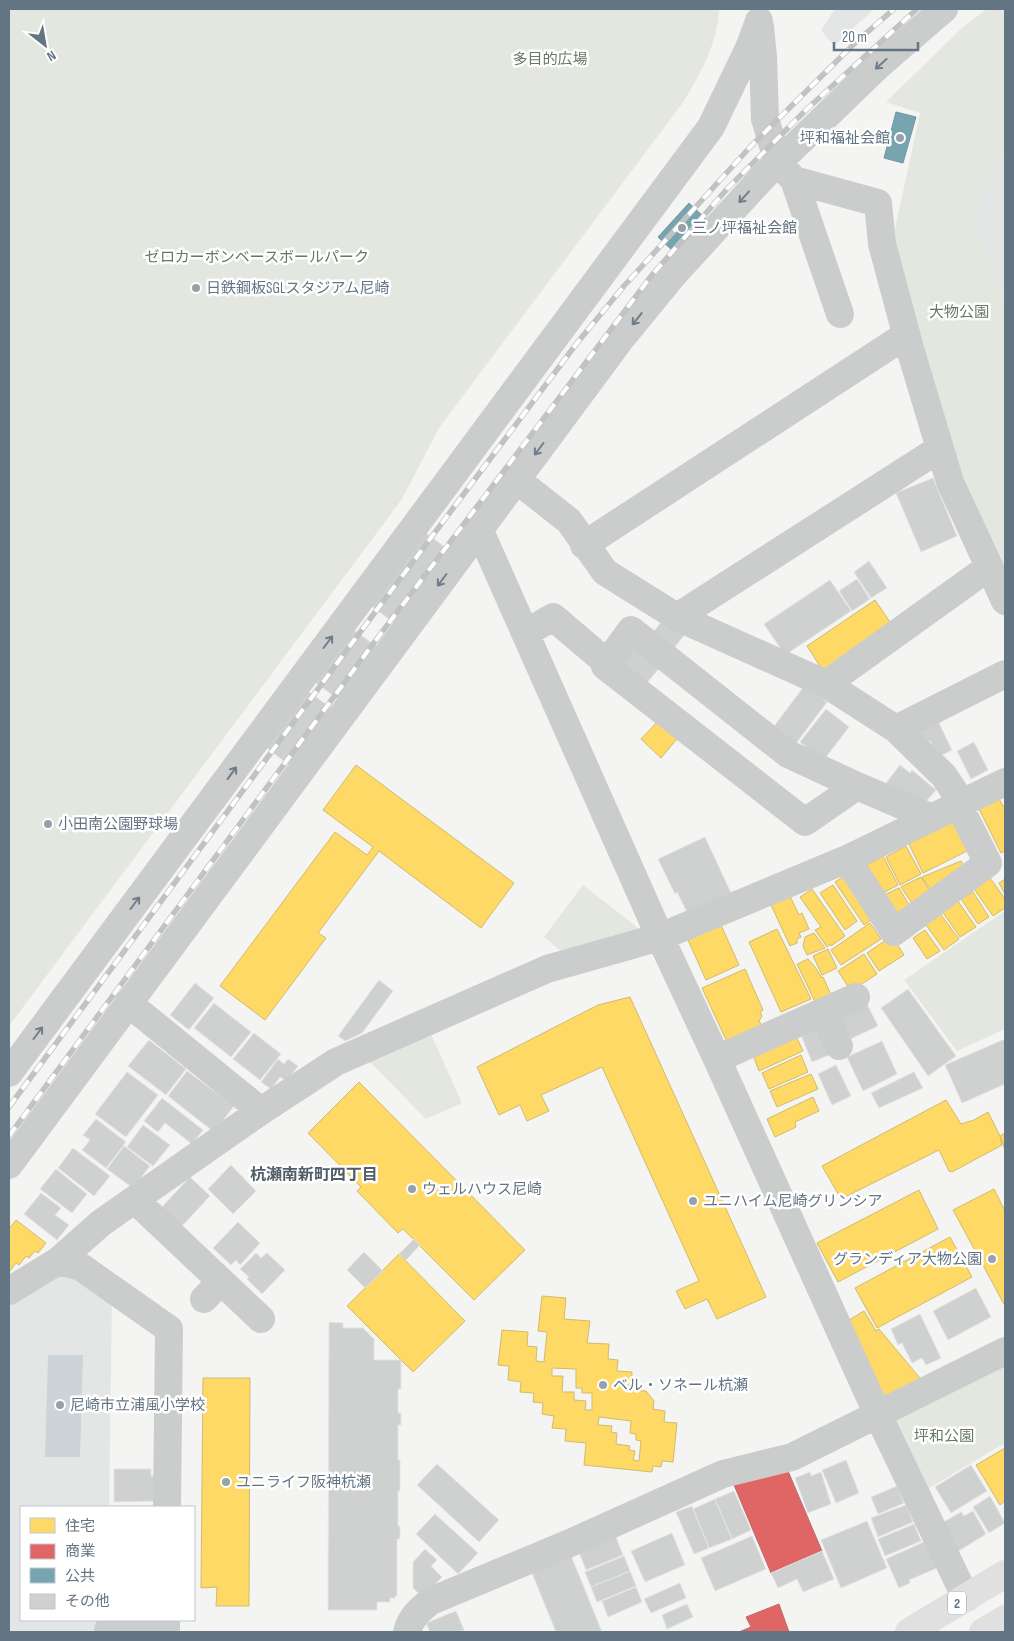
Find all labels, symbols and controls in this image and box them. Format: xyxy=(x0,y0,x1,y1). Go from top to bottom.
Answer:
north arrow xyxy=(20,20,70,70)
scale bar xyxy=(834,20,918,52)
text: 20 m xyxy=(842,28,867,47)
text: N xyxy=(44,47,59,65)
park label: 多目的広場 xyxy=(512,50,588,69)
one-way arrow xyxy=(874,58,887,70)
place label: 坪和福祉会館 xyxy=(800,129,890,148)
marker: 坪和福祉会館 xyxy=(894,132,906,144)
one-way arrow xyxy=(738,191,750,204)
place label: 三ノ坪福祉会館 xyxy=(692,219,797,238)
marker: 三ノ坪福祉会館 xyxy=(676,222,688,234)
park label: ゼロカーボンベースボールパーク xyxy=(145,248,369,267)
place label: 日鉄鋼板SGLスタジアム尼崎 xyxy=(206,279,389,298)
marker: 日鉄鋼板SGLスタジアム尼崎 xyxy=(190,282,202,294)
park label: 大物公園 xyxy=(929,303,989,322)
one-way arrow xyxy=(631,313,642,326)
one-way arrow xyxy=(534,442,544,456)
one-way arrow xyxy=(437,573,447,587)
one-way arrow xyxy=(323,635,333,649)
one-way arrow xyxy=(227,766,237,780)
place label: 小田南公園野球場 xyxy=(58,815,178,834)
marker: 小田南公園野球場 xyxy=(42,818,54,830)
one-way arrow xyxy=(130,896,140,910)
one-way arrow xyxy=(33,1026,43,1040)
district label: 杭瀬南新町四丁目 xyxy=(250,1165,378,1185)
place label: ウェルハウス尼崎 xyxy=(422,1180,542,1199)
marker: ウェルハウス尼崎 xyxy=(406,1183,418,1195)
place label: ユニハイム尼崎グリンシア xyxy=(703,1192,882,1211)
marker: ユニハイム尼崎グリンシア xyxy=(687,1195,699,1207)
place label: グランディア大物公園 xyxy=(833,1250,982,1269)
marker: グランディア大物公園 xyxy=(986,1253,998,1265)
place label: ベル・ソネール杭瀬 xyxy=(613,1376,748,1395)
marker: ベル・ソネール杭瀬 xyxy=(597,1379,609,1391)
place label: 尼崎市立浦風小学校 xyxy=(70,1396,205,1415)
marker: 尼崎市立浦風小学校 xyxy=(54,1399,66,1411)
park label: 坪和公園 xyxy=(914,1427,974,1446)
place label: ユニライフ阪神杭瀬 xyxy=(236,1473,371,1492)
marker: ユニライフ阪神杭瀬 xyxy=(220,1476,232,1488)
legend xyxy=(20,1506,195,1621)
text: 住宅 xyxy=(65,1517,95,1536)
text: 商業 xyxy=(65,1542,95,1561)
text: 公共 xyxy=(65,1567,95,1586)
text: その他 xyxy=(65,1592,110,1611)
road number: 2 xyxy=(948,1592,966,1615)

